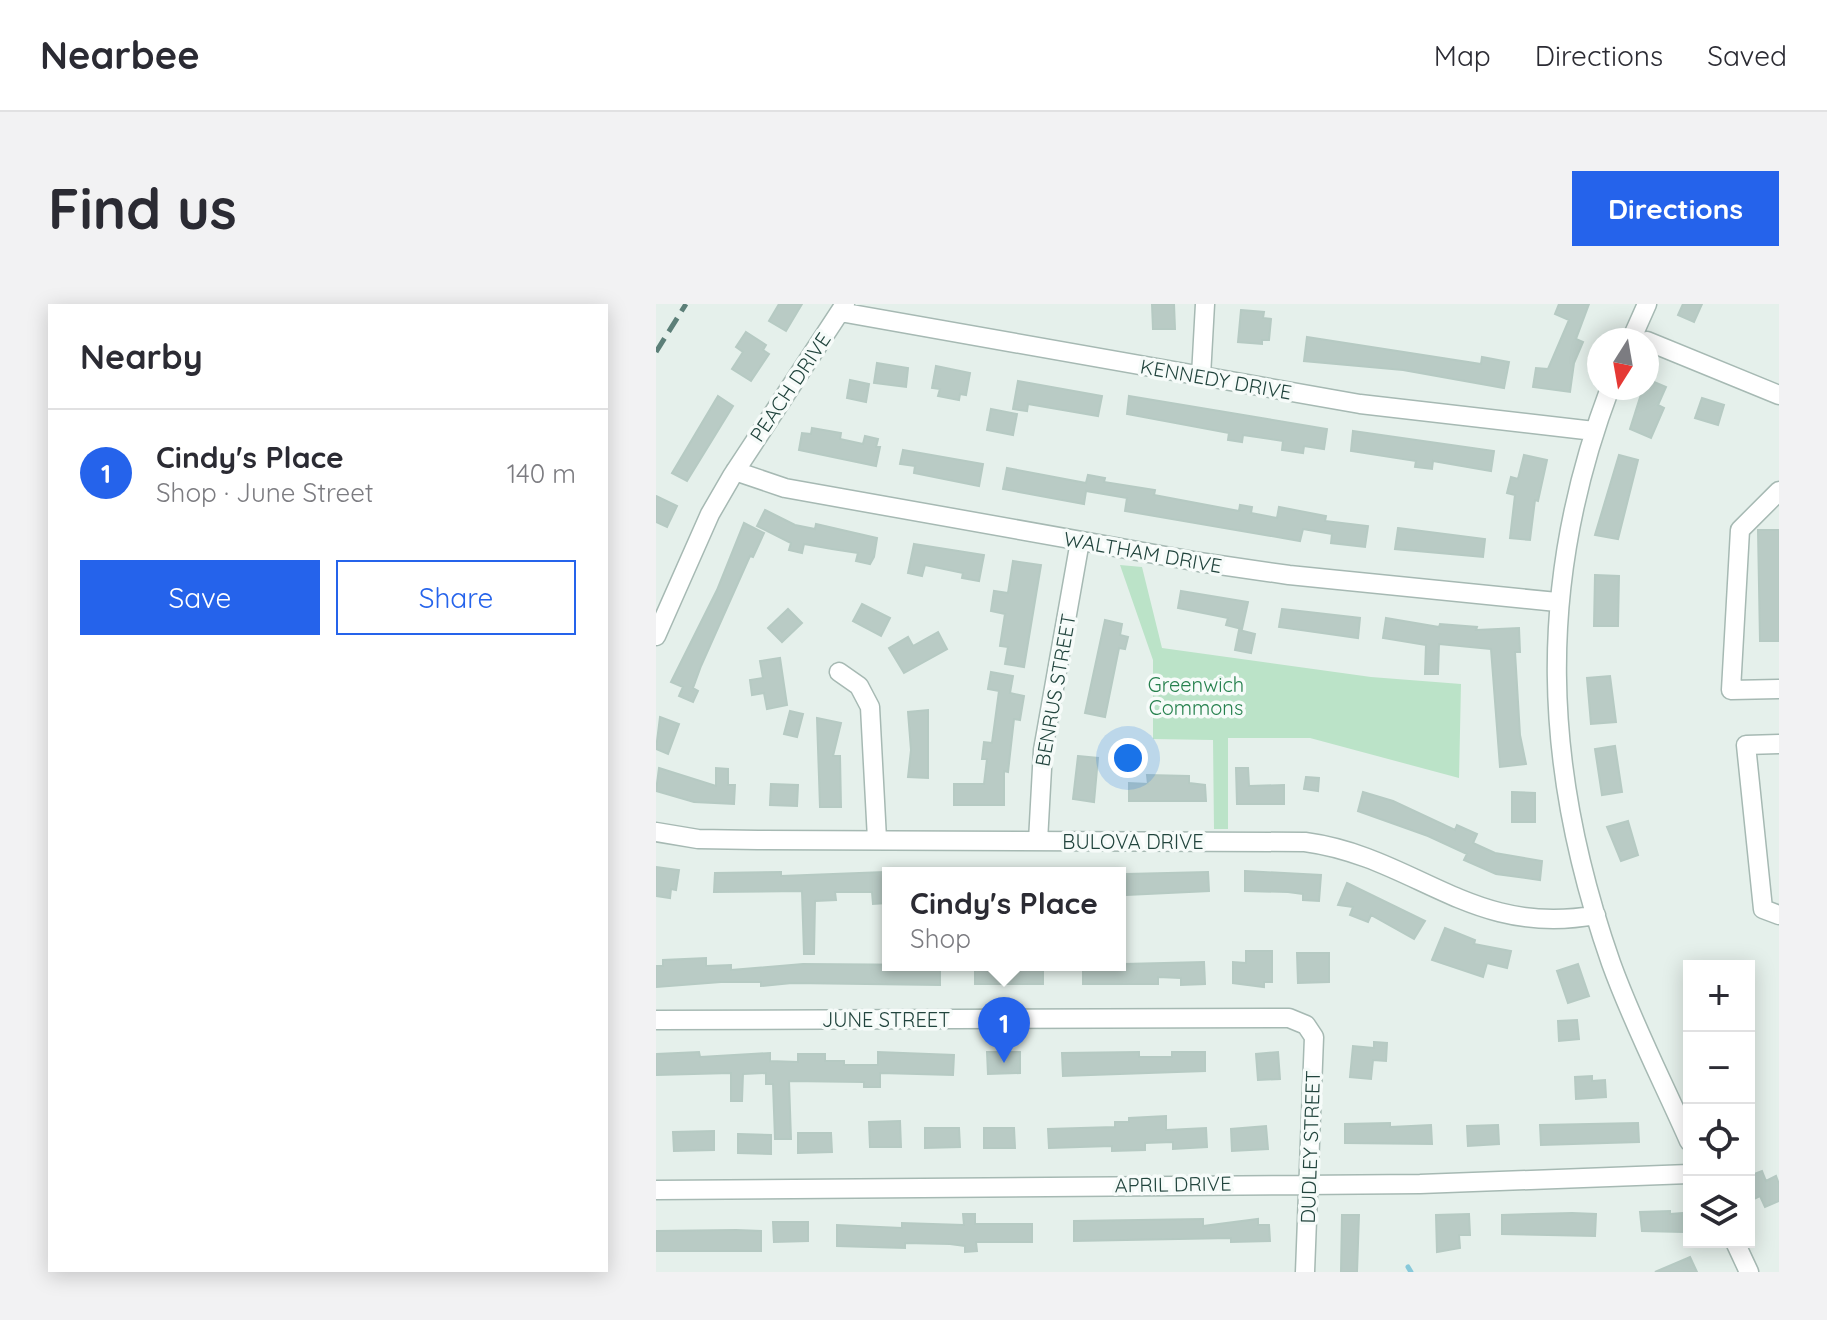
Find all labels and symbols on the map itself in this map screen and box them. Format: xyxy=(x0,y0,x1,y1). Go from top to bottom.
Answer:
street label: PEACH DRIVE xyxy=(744,328,836,446)
north arrow xyxy=(1587,328,1659,400)
street label: KENNEDY DRIVE xyxy=(1138,353,1294,405)
street label: WALTHAM DRIVE xyxy=(1062,526,1224,578)
street label: BENRUS STREET xyxy=(1029,612,1081,768)
park label: Greenwich Commons xyxy=(1148,672,1244,720)
your location xyxy=(1108,738,1148,778)
street label: BULOVA DRIVE xyxy=(1062,829,1204,854)
pin: 1 xyxy=(978,997,1030,1063)
street label: JUNE STREET xyxy=(822,1007,950,1032)
street label: DUDLEY STREET xyxy=(1295,1070,1325,1224)
street label: APRIL DRIVE xyxy=(1114,1170,1232,1198)

